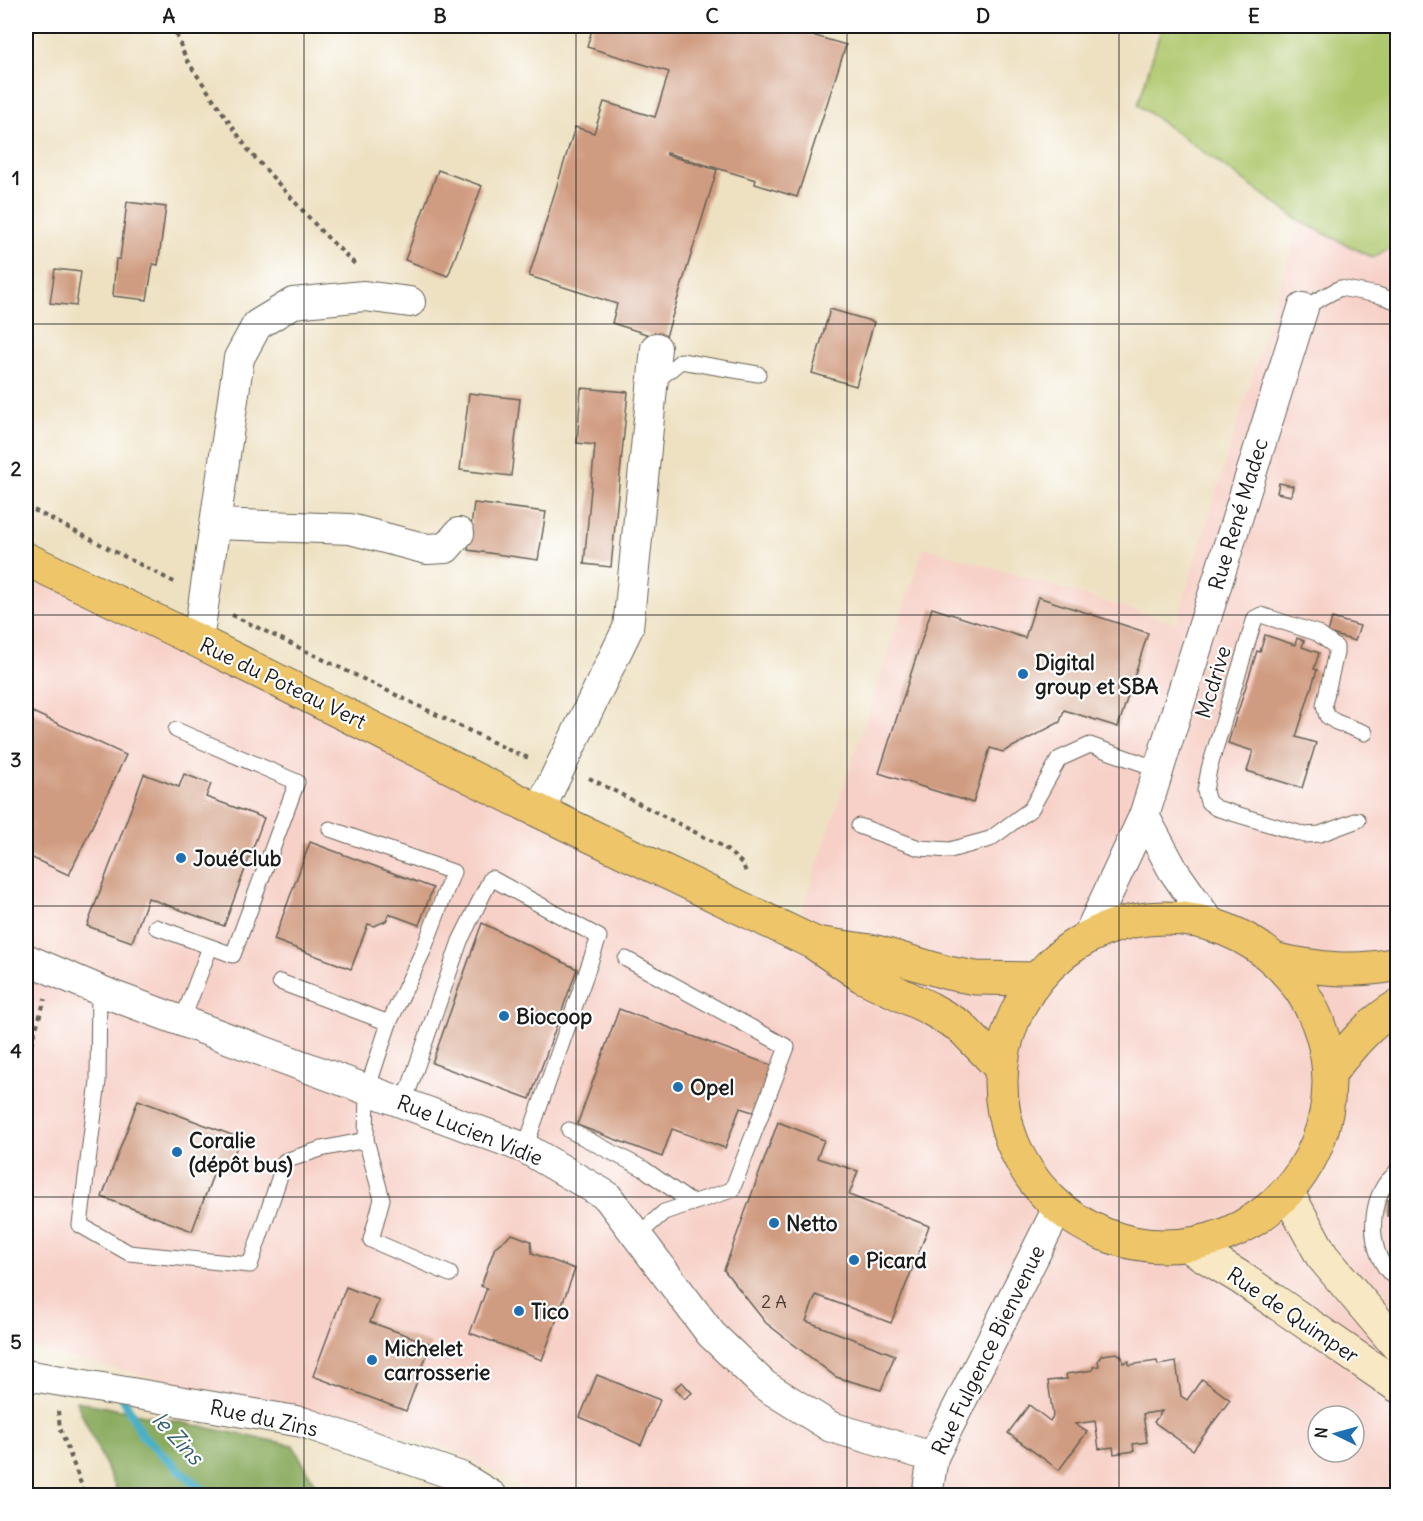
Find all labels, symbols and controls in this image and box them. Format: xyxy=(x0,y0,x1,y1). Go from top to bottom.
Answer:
text: A xyxy=(163,3,176,28)
text: B xyxy=(433,3,447,28)
text: C xyxy=(705,3,719,28)
text: D xyxy=(976,3,990,28)
text: E xyxy=(1248,3,1260,28)
text: 1 xyxy=(12,165,20,190)
street label: Rue René Madec xyxy=(1202,435,1274,593)
text: 2 xyxy=(11,456,22,481)
street label: Rue du Poteau Vert xyxy=(195,631,371,735)
street label: Mcdrive xyxy=(1189,642,1237,722)
place label: Digital group et SBA xyxy=(1035,649,1159,700)
marker: Digital group et SBA xyxy=(1016,667,1030,681)
text: 3 xyxy=(10,747,22,772)
place label: JouéClub xyxy=(193,845,281,872)
marker: JouéClub xyxy=(174,851,188,865)
place label: Biocoop xyxy=(516,1003,592,1030)
marker: Biocoop xyxy=(497,1009,511,1023)
text: 4 xyxy=(10,1038,22,1063)
place label: Opel xyxy=(690,1074,734,1101)
marker: Opel xyxy=(671,1080,685,1094)
street label: Rue Lucien Vidie xyxy=(393,1088,547,1172)
place label: Coralie (dépôt bus) xyxy=(189,1127,293,1178)
marker: Coralie (dépôt bus) xyxy=(170,1145,184,1159)
place label: Netto xyxy=(786,1210,838,1237)
marker: Netto xyxy=(767,1216,781,1230)
street label: Rue Fulgence Bienvenue xyxy=(925,1241,1051,1459)
place label: Picard xyxy=(866,1247,927,1274)
marker: Picard xyxy=(847,1253,861,1267)
street label: Rue de Quimper xyxy=(1222,1261,1364,1369)
house number: 2 A xyxy=(761,1290,787,1313)
place label: Tico xyxy=(531,1298,569,1325)
marker: Tico xyxy=(512,1304,526,1318)
text: 5 xyxy=(10,1329,22,1354)
place label: Michelet carrosserie xyxy=(384,1335,490,1386)
marker: Michelet carrosserie xyxy=(365,1353,379,1367)
street label: Rue du Zins xyxy=(208,1393,320,1443)
north arrow xyxy=(1306,1404,1366,1464)
water label: le Zins xyxy=(147,1406,211,1472)
text: N xyxy=(1311,1426,1332,1439)

